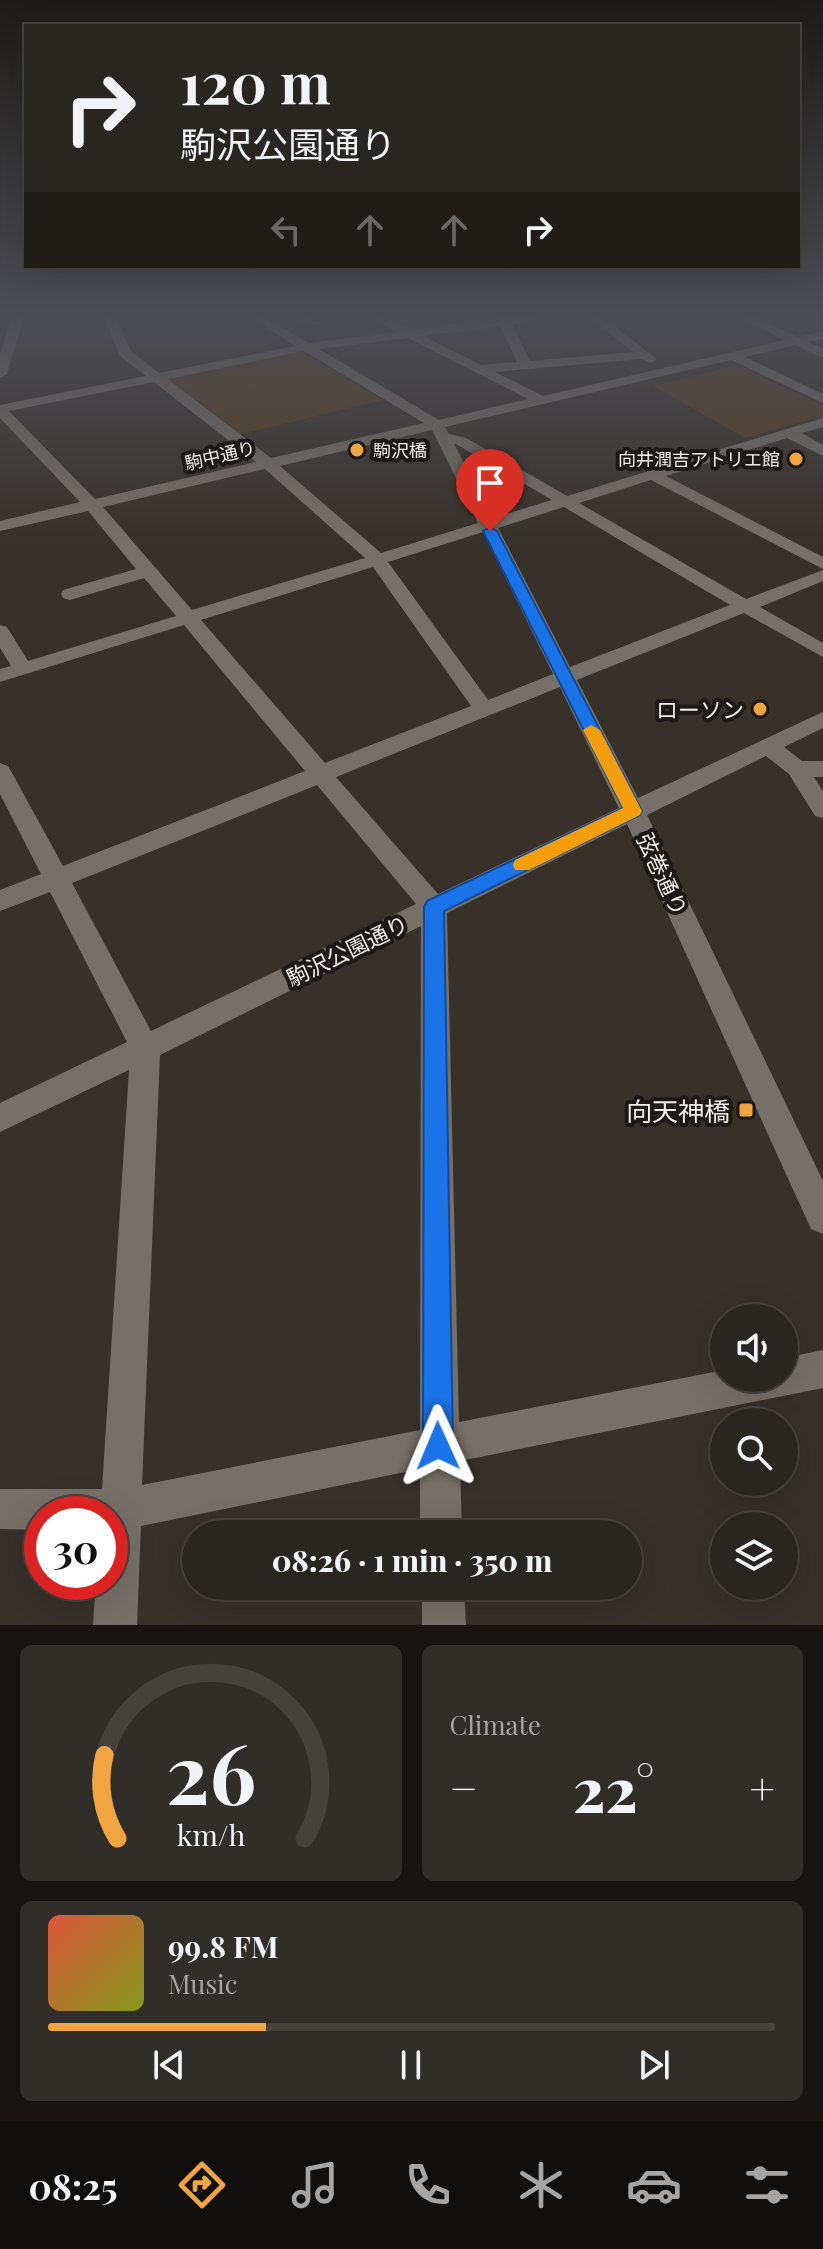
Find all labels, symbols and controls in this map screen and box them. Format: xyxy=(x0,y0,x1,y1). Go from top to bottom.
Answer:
text: 120 m xyxy=(180,44,331,119)
icon: right xyxy=(48,56,152,160)
text: 駒沢公園通り xyxy=(180,119,396,167)
icon: left xyxy=(264,208,308,252)
icon: ahead xyxy=(348,208,392,252)
icon: ahead xyxy=(432,208,476,252)
icon: right xyxy=(516,208,560,252)
street label: 駒中通り xyxy=(182,435,258,475)
place label: 駒沢橋 xyxy=(373,438,427,462)
marker: 駒沢橋 xyxy=(348,441,366,459)
place label: 向井潤吉アトリエ館 xyxy=(618,447,780,471)
pin xyxy=(456,449,524,531)
marker: 向井潤吉アトリエ館 xyxy=(787,450,805,468)
icon: arrive xyxy=(468,461,512,505)
place label: ローソン xyxy=(656,694,744,724)
marker: ローソン xyxy=(751,700,769,718)
street label: 弦巻通り xyxy=(631,828,695,920)
street label: 駒沢公園通り xyxy=(281,908,413,992)
place label: 向天神橋 xyxy=(626,1093,730,1128)
marker: 向天神橋 xyxy=(737,1101,755,1119)
map controls xyxy=(710,1304,798,1600)
button: sound xyxy=(710,1304,798,1392)
position arrow xyxy=(396,1404,480,1488)
button: search xyxy=(710,1408,798,1496)
speed limit sign: 30 xyxy=(24,1496,128,1600)
button: layers xyxy=(710,1512,798,1600)
text: 08:26 · 1 min · 350 m xyxy=(272,1540,552,1580)
text: Climate xyxy=(450,1707,541,1742)
text: 26 xyxy=(166,1715,256,1826)
text: 22° xyxy=(573,1747,654,1827)
text: − xyxy=(450,1757,478,1816)
text: + xyxy=(749,1757,775,1816)
text: km/h xyxy=(176,1815,245,1853)
text: 99.8 FM xyxy=(168,1926,279,1966)
text: Music xyxy=(168,1966,237,2001)
icon: previous xyxy=(147,2043,191,2087)
icon: pause xyxy=(389,2043,433,2087)
icon: next xyxy=(632,2043,676,2087)
icon: directions xyxy=(174,2157,230,2213)
icon: music xyxy=(287,2157,343,2213)
icon: phone xyxy=(400,2157,456,2213)
icon: climate xyxy=(513,2157,569,2213)
icon: car xyxy=(626,2157,682,2213)
icon: filters xyxy=(739,2157,795,2213)
text: 08:25 xyxy=(28,2161,118,2209)

